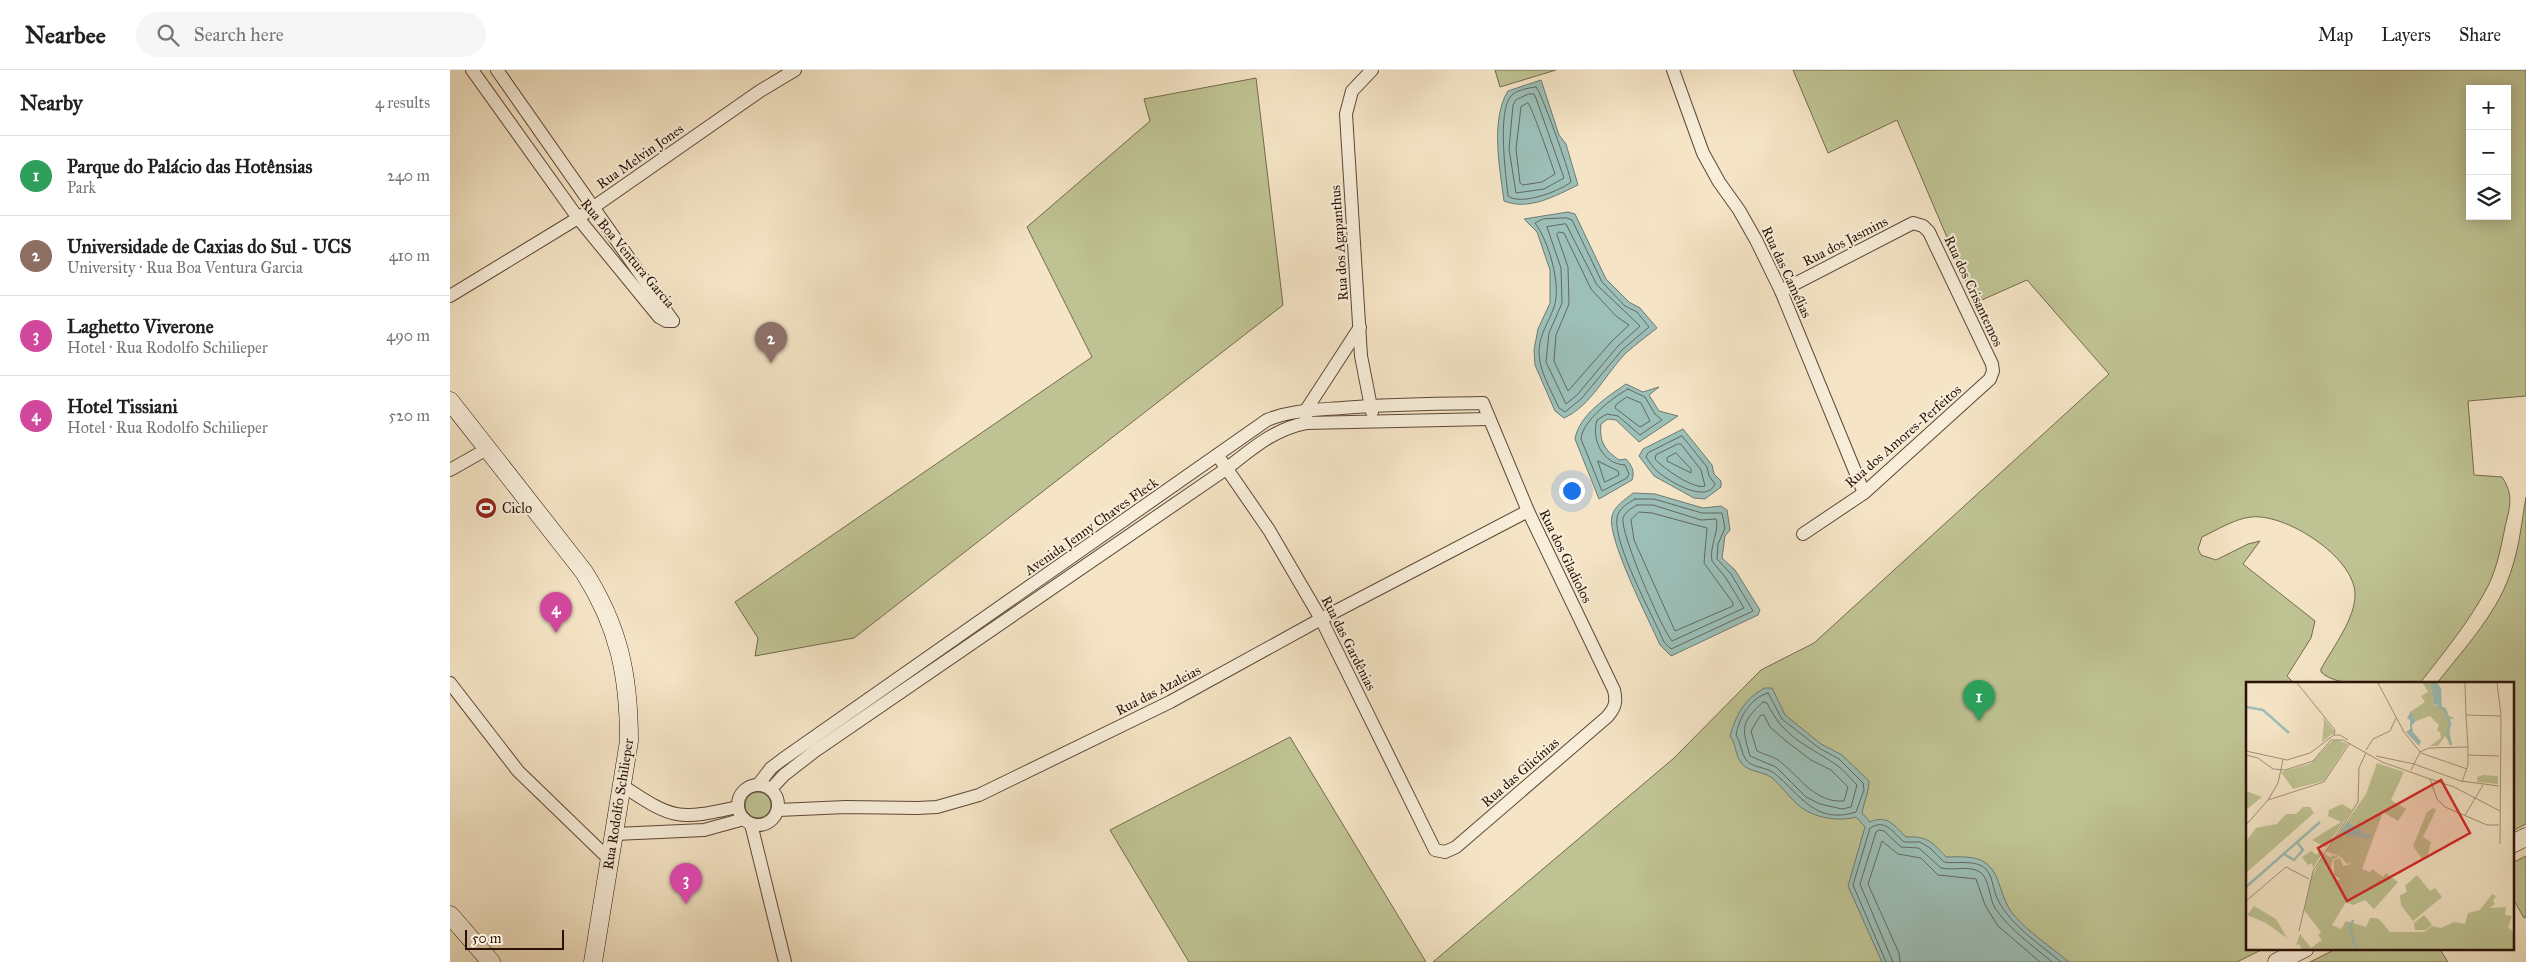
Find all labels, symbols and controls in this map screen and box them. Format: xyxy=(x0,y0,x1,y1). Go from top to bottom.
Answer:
search box xyxy=(136,12,486,57)
text: Nearbee xyxy=(25,20,106,50)
icon: search xyxy=(154,21,182,49)
text: Search here xyxy=(194,23,284,46)
text: Map xyxy=(2318,24,2353,46)
text: Layers xyxy=(2381,24,2431,46)
text: Share xyxy=(2459,24,2501,46)
map controls xyxy=(2466,85,2511,220)
button: + xyxy=(2466,85,2511,130)
text: Nearby xyxy=(20,90,83,116)
text: 4 results xyxy=(375,93,430,112)
street label: Rua Melvin Jones xyxy=(594,120,688,193)
button: − xyxy=(2466,130,2511,175)
text: Parque do Palácio das Hotênsias xyxy=(67,155,312,178)
text: 1 xyxy=(33,166,39,185)
text: 240 m xyxy=(387,166,430,185)
button: layers xyxy=(2466,175,2511,220)
text: Park xyxy=(67,178,96,197)
street label: Rua dos Agapanthus xyxy=(1327,185,1352,301)
street label: Rua Boa Ventura Garcia xyxy=(577,195,678,311)
street label: Rua dos Jasmins xyxy=(1800,213,1891,271)
street label: Rua das Camélias xyxy=(1758,224,1815,321)
street label: Rua dos Crisantemos xyxy=(1940,233,2007,349)
text: Universidade de Caxias do Sul - UCS xyxy=(67,235,351,258)
text: 2 xyxy=(32,246,40,265)
text: 410 m xyxy=(389,246,430,265)
text: University · Rua Boa Ventura Garcia xyxy=(67,258,303,277)
text: Laghetto Viverone xyxy=(67,315,214,338)
pin: 2 xyxy=(755,322,787,363)
text: 3 xyxy=(33,326,39,345)
text: 490 m xyxy=(386,326,430,345)
text: Hotel · Rua Rodolfo Schilieper xyxy=(67,338,268,357)
street label: Rua dos Amores-Perfeitos xyxy=(1842,381,1965,492)
text: Hotel Tissiani xyxy=(67,395,178,418)
text: 4 xyxy=(32,406,40,425)
text: 520 m xyxy=(388,406,430,425)
text: Hotel · Rua Rodolfo Schilieper xyxy=(67,418,268,437)
street label: Avenida Jenny Chaves Fleck xyxy=(1020,474,1162,580)
your location xyxy=(1559,478,1585,504)
sports icon: Ciclo xyxy=(474,496,498,520)
place label: Ciclo xyxy=(502,500,532,517)
street label: Rua dos Gladiolos xyxy=(1535,507,1596,606)
pin: 4 xyxy=(540,592,572,633)
street label: Rua das Gardênias xyxy=(1317,593,1380,693)
street label: Rua das Azaleias xyxy=(1113,662,1204,719)
pin: 1 xyxy=(1963,680,1995,721)
inset map xyxy=(2246,682,2514,950)
street label: Rua das Glicínias xyxy=(1478,734,1563,811)
street label: Rua Rodolfo Schilieper xyxy=(600,736,637,871)
pin: 3 xyxy=(670,863,702,904)
scale bar xyxy=(465,927,564,950)
text: 50 m xyxy=(472,930,501,947)

